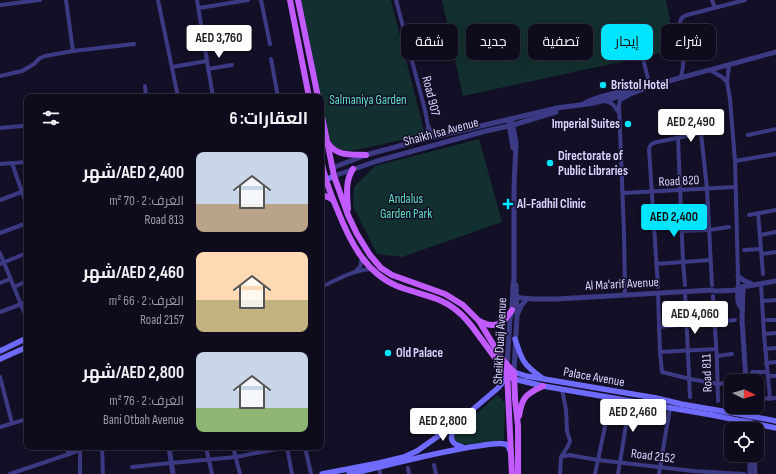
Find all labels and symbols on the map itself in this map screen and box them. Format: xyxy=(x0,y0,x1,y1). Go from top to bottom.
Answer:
pin: AED 3,760 xyxy=(173,25,265,59)
street label: Road 907 xyxy=(418,74,444,118)
place label: Bristol Hotel xyxy=(611,77,669,93)
marker: Bristol Hotel xyxy=(598,80,608,90)
park label: Salmaniya Garden xyxy=(329,92,407,108)
pin: AED 2,490 xyxy=(645,109,737,143)
street label: Shaikh Isa Avenue xyxy=(402,114,480,150)
place label: Imperial Suites xyxy=(552,116,620,132)
marker: Imperial Suites xyxy=(623,119,633,129)
place label: Directorate of Public Libraries xyxy=(558,148,628,179)
marker: Directorate of Public Libraries xyxy=(545,158,555,168)
street label: Road 820 xyxy=(658,172,700,190)
park label: Andalus Garden Park xyxy=(380,191,432,222)
place label: Al-Fadhil Clinic xyxy=(516,196,587,212)
marker: Al-Fadhil Clinic xyxy=(502,198,514,210)
pin: AED 2,400 xyxy=(628,204,720,238)
street label: Al Ma'arif Avenue xyxy=(584,274,659,294)
street label: Sheikh Duaij Avenue xyxy=(490,297,510,385)
pin: AED 4,060 xyxy=(649,301,741,335)
place label: Old Palace xyxy=(396,345,444,361)
marker: Old Palace xyxy=(383,348,393,358)
street label: Road 811 xyxy=(698,353,716,393)
street label: Palace Avenue xyxy=(562,364,626,390)
north arrow xyxy=(724,374,764,414)
pin: AED 2,460 xyxy=(587,399,679,433)
pin: AED 2,800 xyxy=(397,408,489,442)
street label: Road 2152 xyxy=(630,445,676,467)

